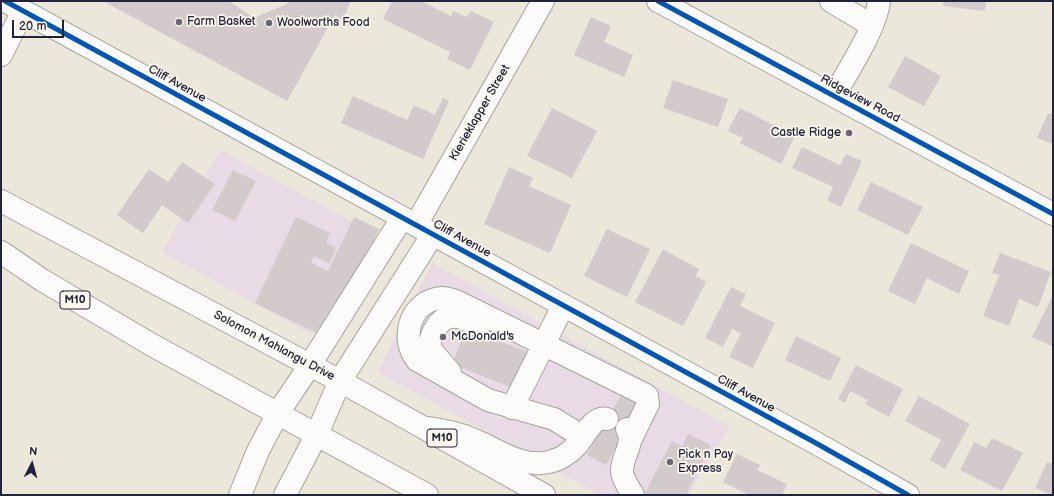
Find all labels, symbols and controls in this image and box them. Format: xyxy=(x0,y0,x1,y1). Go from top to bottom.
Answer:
scale bar xyxy=(14,12,66,38)
place label: Farm Basket xyxy=(187,15,256,29)
place label: Woolworths Food xyxy=(277,16,370,30)
marker: Farm Basket xyxy=(174,17,184,27)
marker: Woolworths Food xyxy=(264,18,274,28)
text: 20 m xyxy=(19,19,46,34)
street label: Cliff Avenue xyxy=(146,62,208,106)
street label: Kierieklapper Street xyxy=(447,62,513,164)
street label: Ridgeview Road xyxy=(818,72,902,126)
place label: Castle Ridge xyxy=(771,126,841,140)
marker: Castle Ridge xyxy=(844,128,854,138)
street label: Cliff Avenue xyxy=(431,217,493,261)
road number: M10 xyxy=(60,291,90,309)
street label: Solomon Mahlangu Drive xyxy=(211,308,337,384)
place label: McDonald's xyxy=(451,330,514,344)
marker: McDonald's xyxy=(438,332,448,342)
street label: Cliff Avenue xyxy=(715,372,777,416)
road number: M10 xyxy=(427,429,457,447)
north arrow xyxy=(12,444,52,484)
text: N xyxy=(29,445,38,458)
place label: Pick n Pay Express xyxy=(678,448,733,476)
marker: Pick n Pay Express xyxy=(665,457,675,467)

